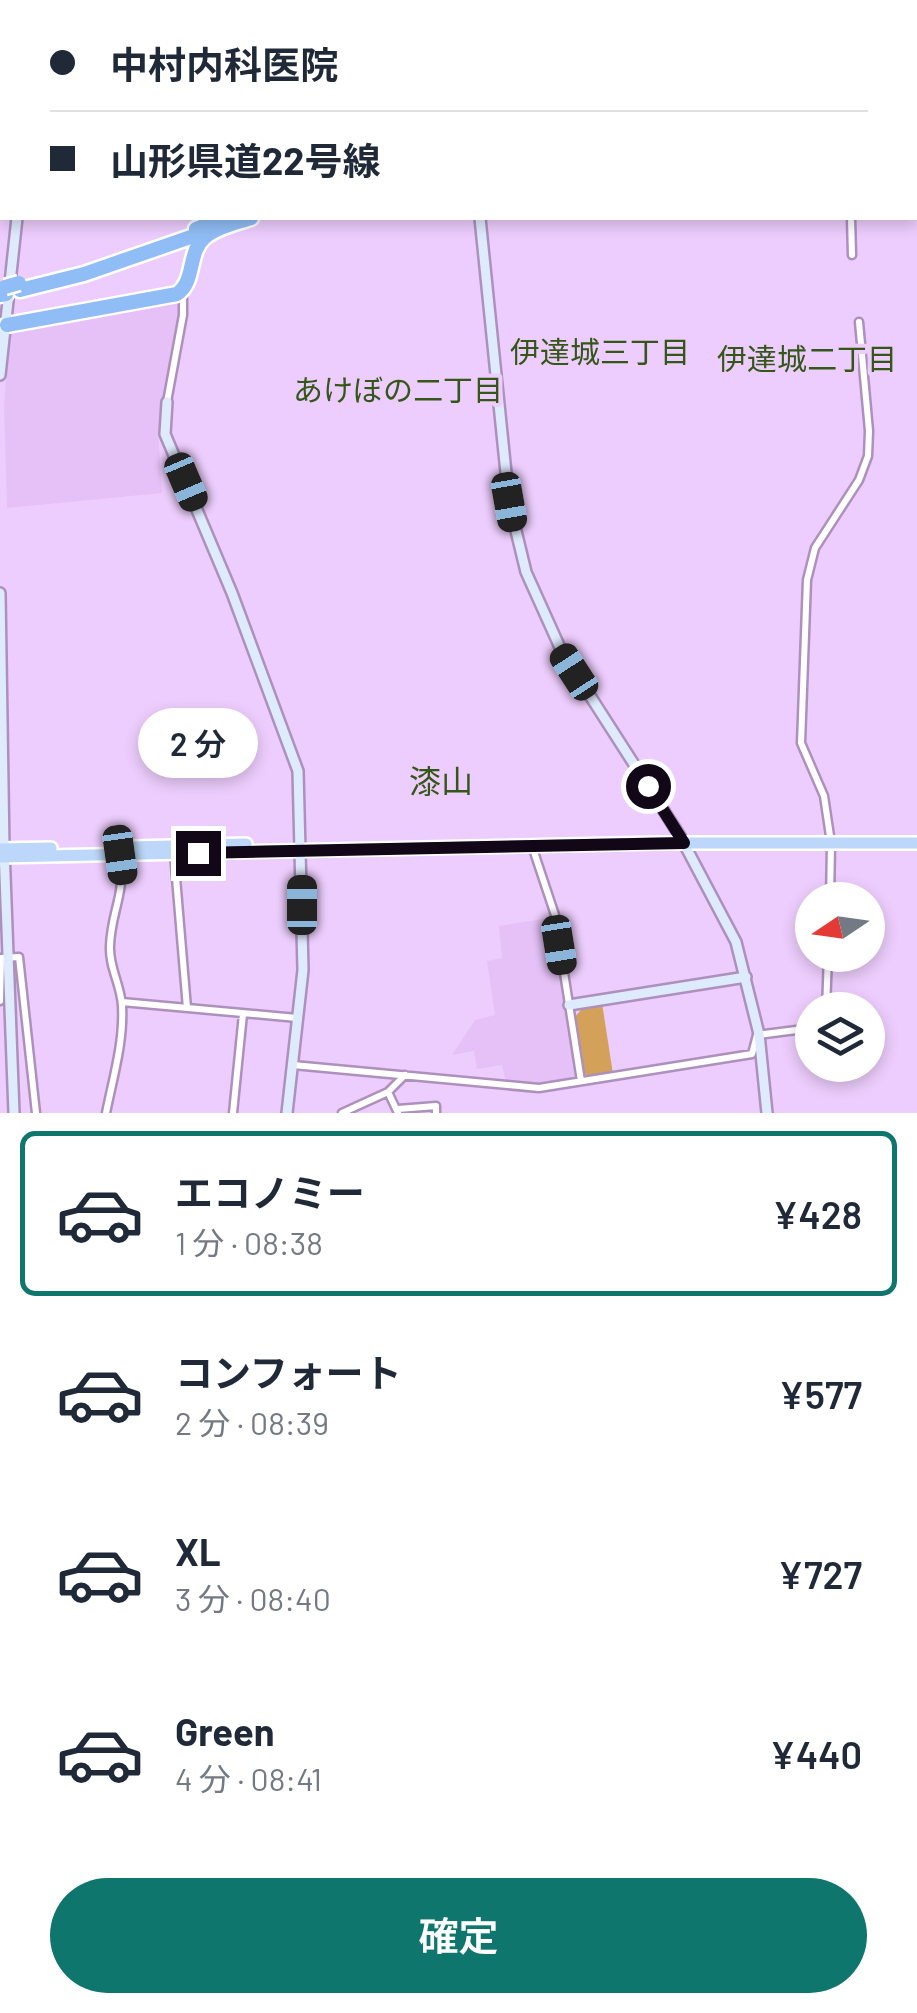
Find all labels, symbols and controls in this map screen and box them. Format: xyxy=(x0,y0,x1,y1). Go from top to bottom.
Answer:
text: 中村内科医院 xyxy=(110,41,338,87)
text: 山形県道22号線 xyxy=(110,137,381,183)
district label: 伊達城三丁目 xyxy=(510,333,690,369)
district label: 伊達城二丁目 xyxy=(717,340,897,376)
district label: あけぼの二丁目 xyxy=(293,371,503,407)
car xyxy=(160,449,212,515)
car xyxy=(489,470,529,534)
car xyxy=(545,639,603,705)
callout: 2 分 xyxy=(138,708,258,778)
text: 2 分 xyxy=(170,724,226,762)
district label: 漆山 xyxy=(409,761,473,799)
route start xyxy=(626,764,671,809)
car xyxy=(101,823,139,887)
route end xyxy=(176,831,221,876)
car xyxy=(287,875,317,935)
north arrow xyxy=(795,882,885,972)
map controls xyxy=(795,882,885,1082)
car xyxy=(539,913,579,977)
button: layers xyxy=(795,992,885,1082)
icon: car xyxy=(55,1169,145,1259)
text: エコノミー xyxy=(175,1169,365,1215)
text: ¥428 xyxy=(772,1191,862,1237)
text: 1 分 · 08:38 xyxy=(175,1223,323,1261)
icon: car xyxy=(55,1349,145,1439)
text: コンフォート xyxy=(175,1349,402,1395)
text: ¥577 xyxy=(779,1371,862,1417)
text: 2 分 · 08:39 xyxy=(175,1403,329,1441)
text: XL xyxy=(175,1528,221,1574)
icon: car xyxy=(55,1529,145,1619)
text: ¥727 xyxy=(778,1551,862,1597)
text: 3 分 · 08:40 xyxy=(175,1579,331,1617)
text: Green xyxy=(175,1708,275,1754)
icon: car xyxy=(55,1709,145,1799)
text: ¥440 xyxy=(770,1731,862,1777)
text: 4 分 · 08:41 xyxy=(175,1759,322,1797)
button: 確定 xyxy=(50,1878,867,1993)

